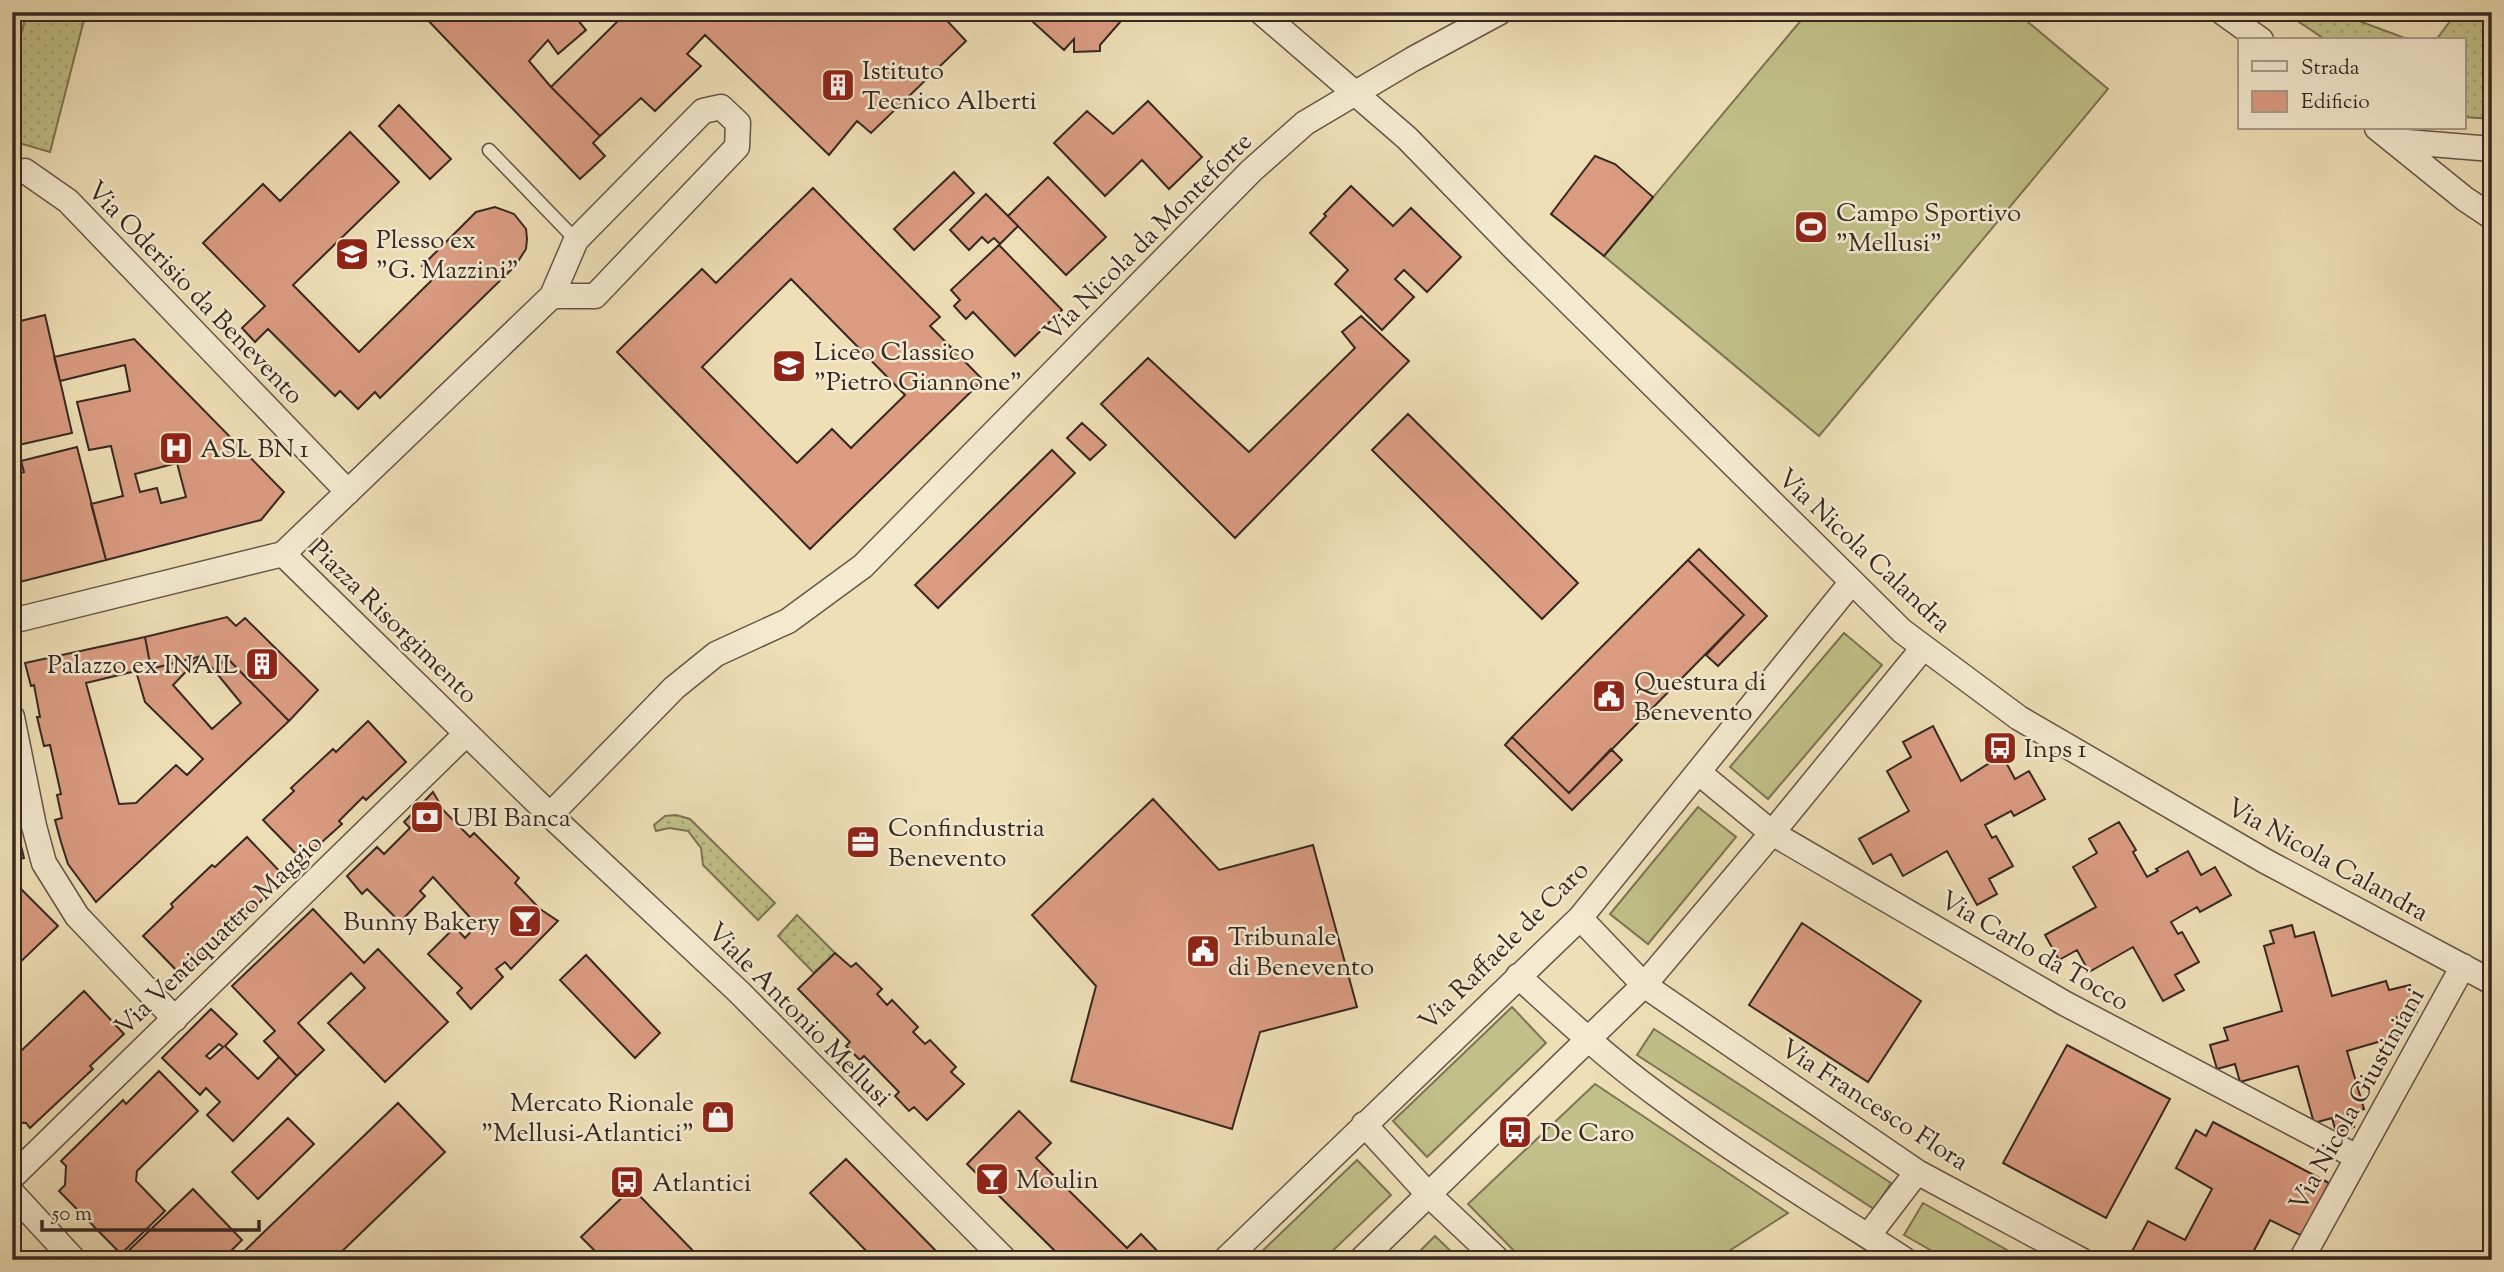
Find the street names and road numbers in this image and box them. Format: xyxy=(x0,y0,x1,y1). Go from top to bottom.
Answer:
street label: Via Nicola da Monteforte xyxy=(1036,125,1262,351)
street label: Via Oderisio da Benevento xyxy=(77,174,311,414)
street label: Via Nicola Calandra xyxy=(1768,461,1959,642)
street label: Piazza Risorgimento xyxy=(299,532,485,713)
street label: Via Nicola Calandra xyxy=(2219,790,2435,932)
street label: Via Ventiquattro Maggio xyxy=(107,826,332,1045)
street label: Via Raffaele de Caro xyxy=(1411,853,1598,1040)
street label: Via Carlo da Tocco xyxy=(1932,883,2135,1021)
street label: Viale Antonio Mellusi xyxy=(698,915,899,1116)
street label: Via Nicola Giustiniani xyxy=(2281,982,2435,1219)
street label: Via Francesco Flora xyxy=(1772,1031,1975,1181)

